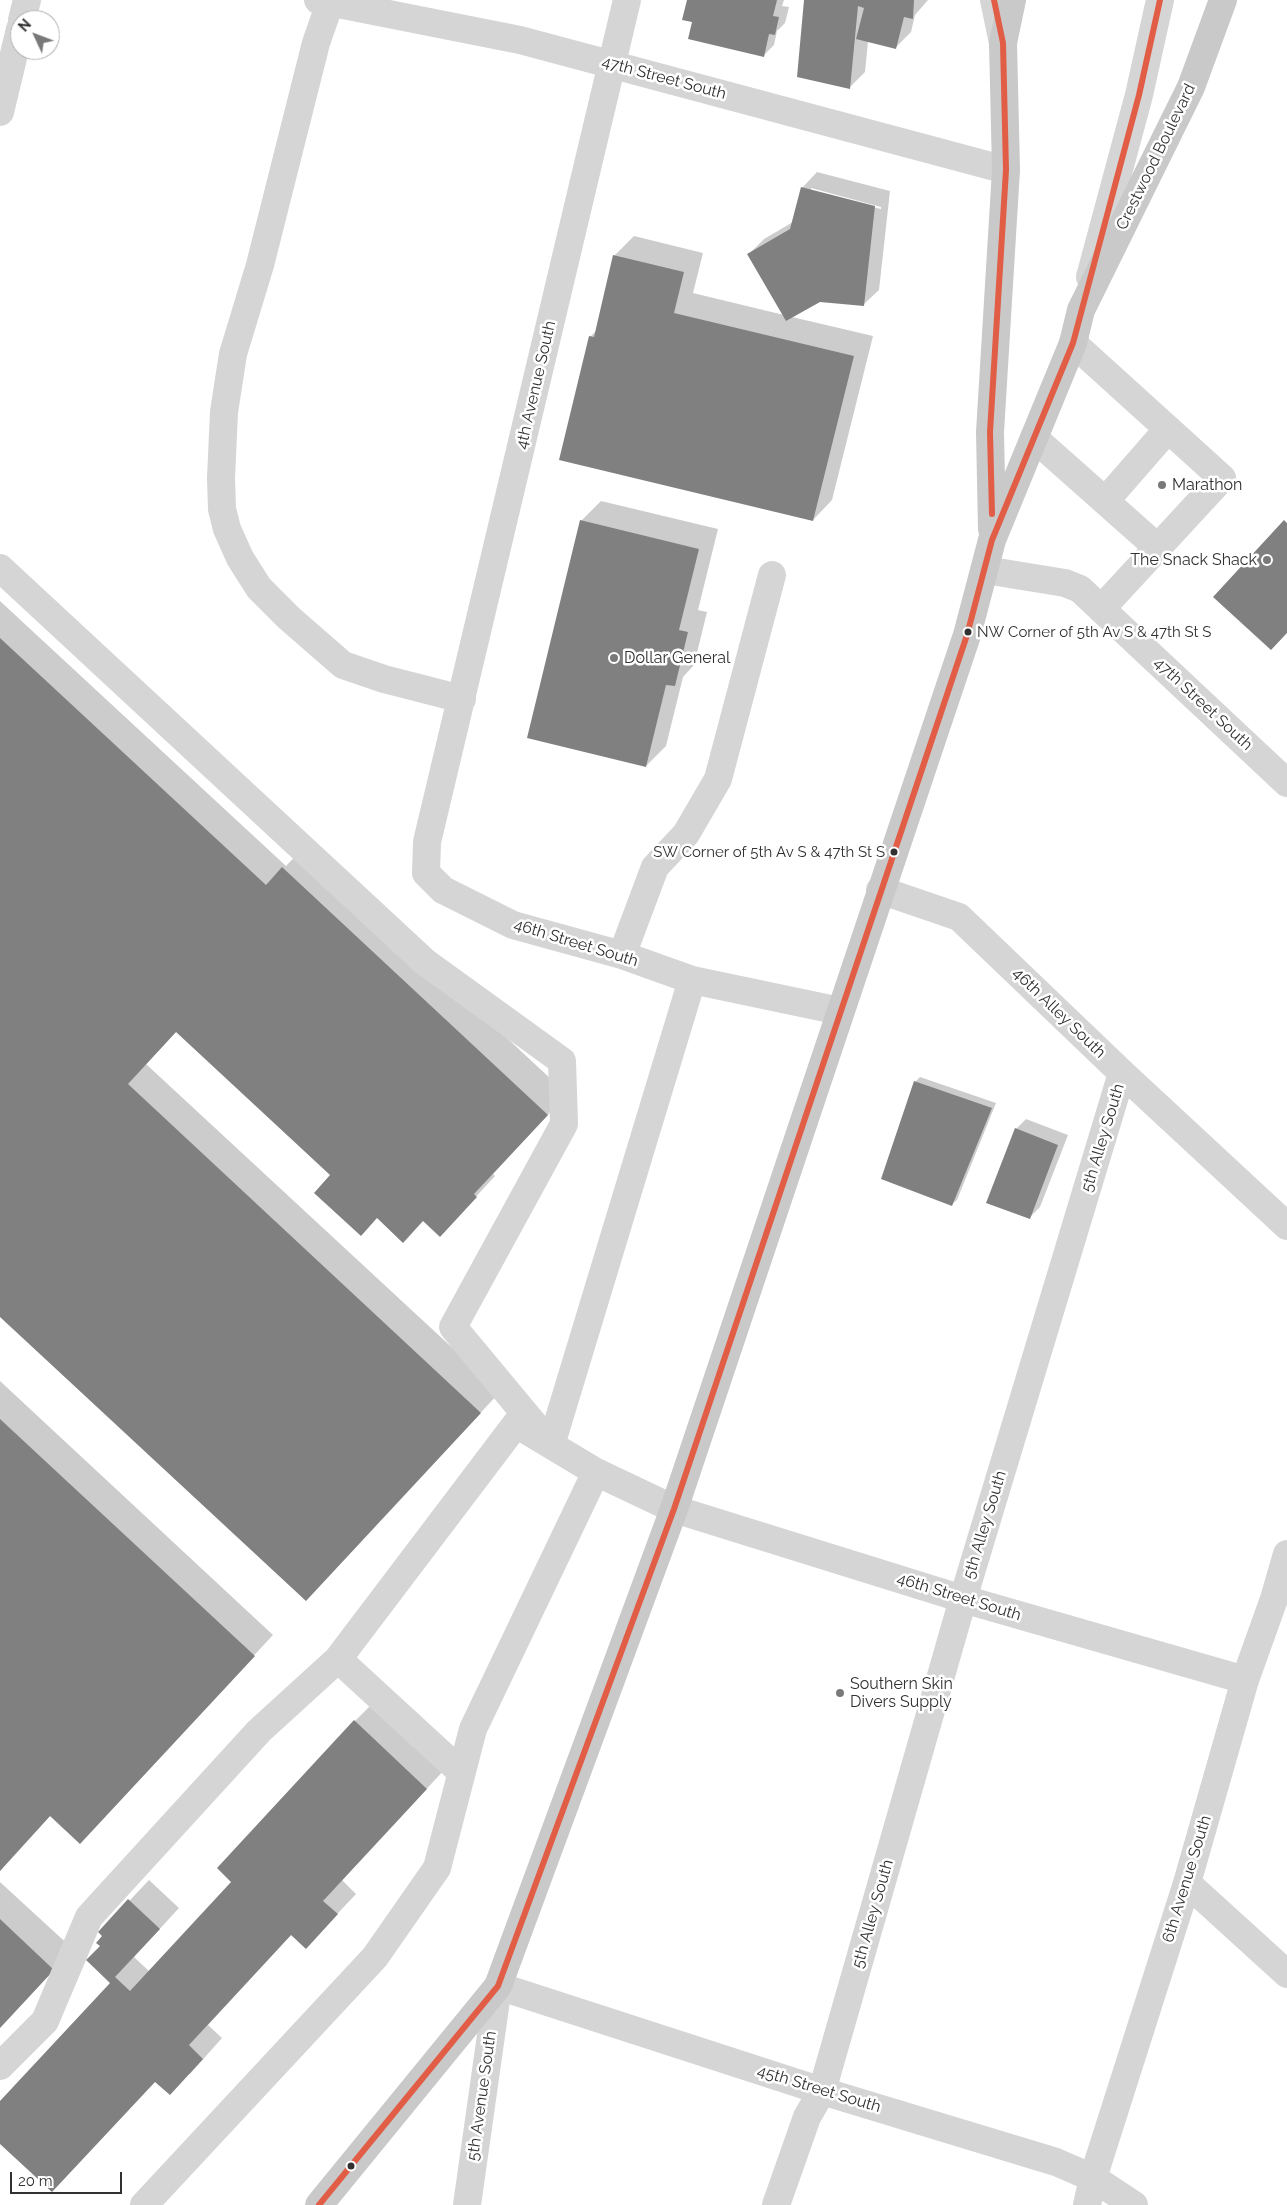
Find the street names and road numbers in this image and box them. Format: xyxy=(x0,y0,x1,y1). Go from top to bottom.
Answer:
street label: 47th Street South xyxy=(600,52,728,104)
street label: Crestwood Boulevard xyxy=(1112,81,1200,233)
street label: 4th Avenue South xyxy=(512,319,560,451)
street label: 47th Street South xyxy=(1150,653,1256,755)
street label: 46th Street South xyxy=(512,915,640,971)
street label: 46th Alley South xyxy=(1008,964,1110,1062)
street label: 5th Alley South xyxy=(1077,1081,1129,1195)
street label: 5th Alley South xyxy=(959,1468,1011,1582)
street label: 46th Street South xyxy=(895,1569,1023,1625)
street label: 6th Avenue South xyxy=(1159,1813,1215,1945)
street label: 5th Alley South xyxy=(848,1857,898,1971)
street label: 5th Avenue South xyxy=(463,2030,501,2162)
street label: 45th Street South xyxy=(755,2061,883,2117)

